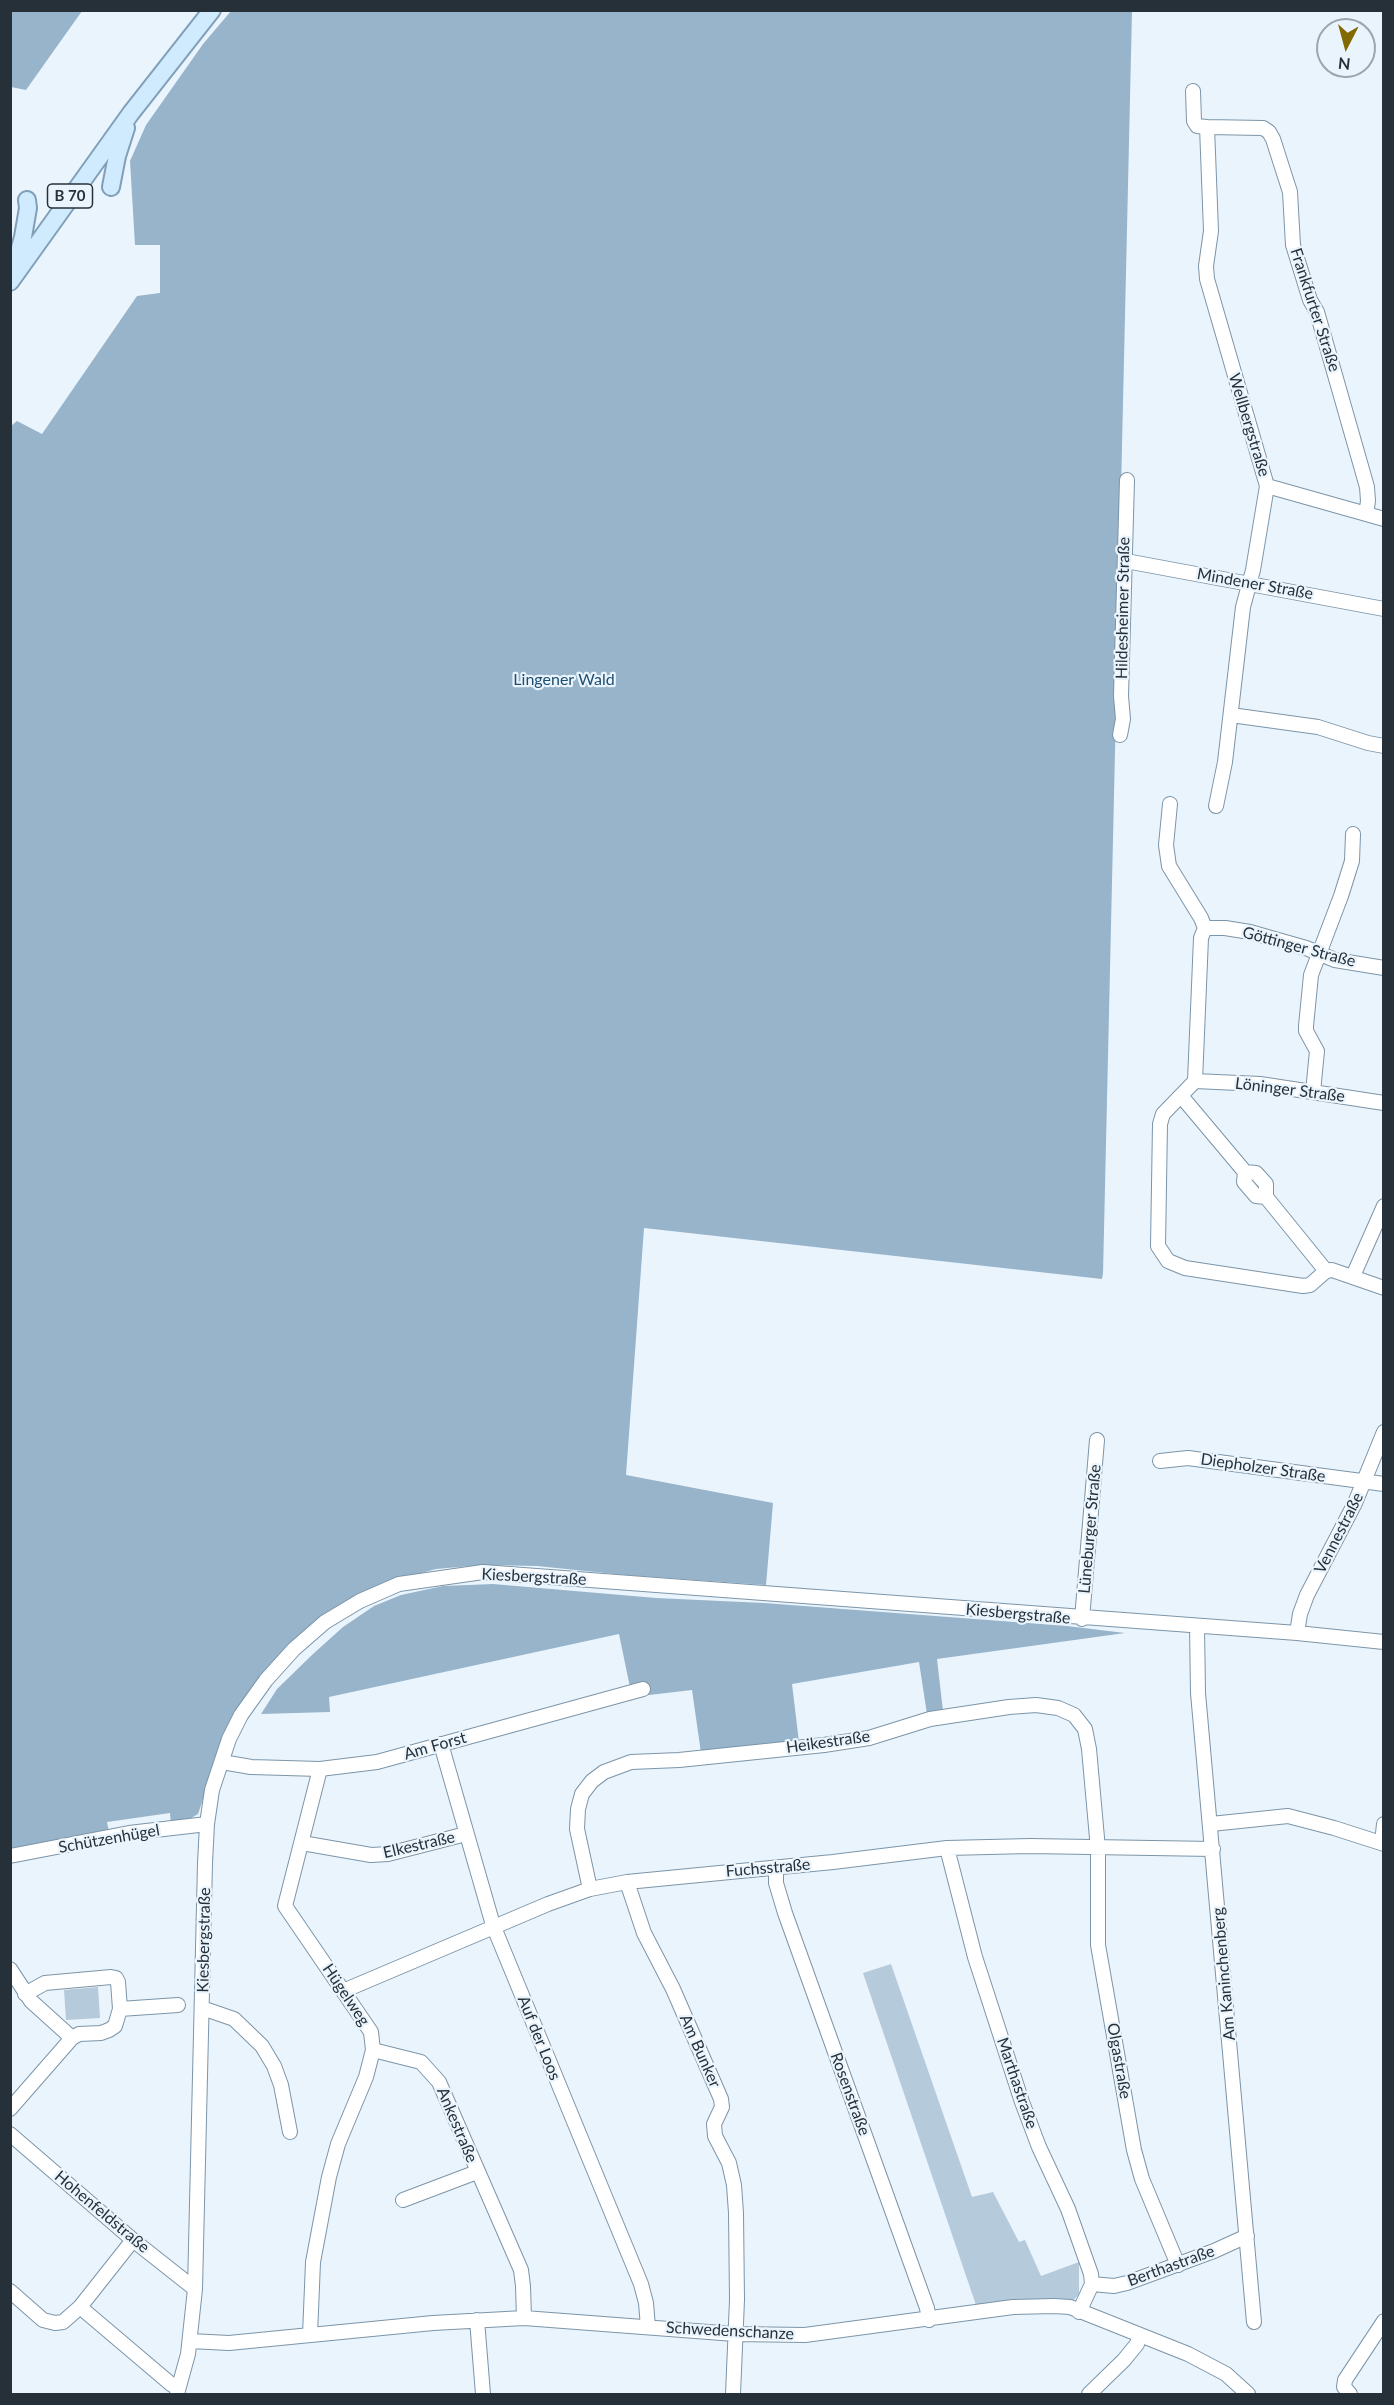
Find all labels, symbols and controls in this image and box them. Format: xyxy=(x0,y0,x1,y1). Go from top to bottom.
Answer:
north arrow xyxy=(1316,18,1376,78)
text: N xyxy=(1337,54,1351,75)
road number: B 70 xyxy=(48,184,92,208)
street label: Frankfurter Straße xyxy=(1286,246,1344,374)
street label: Wellbergstraße xyxy=(1224,371,1274,479)
street label: Hildesheimer Straße xyxy=(1112,537,1134,679)
street label: Mindener Straße xyxy=(1195,564,1315,604)
park label: Lingener Wald xyxy=(513,670,615,690)
street label: Göttinger Straße xyxy=(1240,923,1358,971)
street label: Löninger Straße xyxy=(1234,1074,1346,1106)
street label: Diepholzer Straße xyxy=(1199,1450,1327,1486)
street label: Lüneburger Straße xyxy=(1075,1464,1105,1594)
street label: Vennestraße xyxy=(1310,1489,1368,1577)
street label: Kiesbergstraße xyxy=(481,1565,587,1589)
street label: Kiesbergstraße xyxy=(965,1600,1071,1628)
street label: Heikestraße xyxy=(785,1727,871,1757)
street label: Am Forst xyxy=(402,1728,468,1764)
street label: Schützenhügel xyxy=(57,1821,161,1857)
street label: Elkestraße xyxy=(381,1827,457,1863)
street label: Fuchsstraße xyxy=(725,1855,811,1881)
street label: Kiesbergstraße xyxy=(193,1887,215,1993)
street label: Am Kaninchenberg xyxy=(1209,1907,1239,2041)
street label: Hügelweg xyxy=(318,1960,374,2030)
street label: Auf der Loos xyxy=(513,1993,565,2083)
street label: Am Bunker xyxy=(675,2011,725,2091)
street label: Olgastraße xyxy=(1103,2022,1135,2100)
street label: Marthastraße xyxy=(992,2035,1042,2131)
street label: Rosenstraße xyxy=(826,2050,874,2138)
street label: Ankestraße xyxy=(433,2084,481,2166)
street label: Hohenfeldstraße xyxy=(51,2167,153,2257)
street label: Berthastraße xyxy=(1125,2241,1217,2291)
street label: Schwedenschanze xyxy=(665,2318,795,2344)

